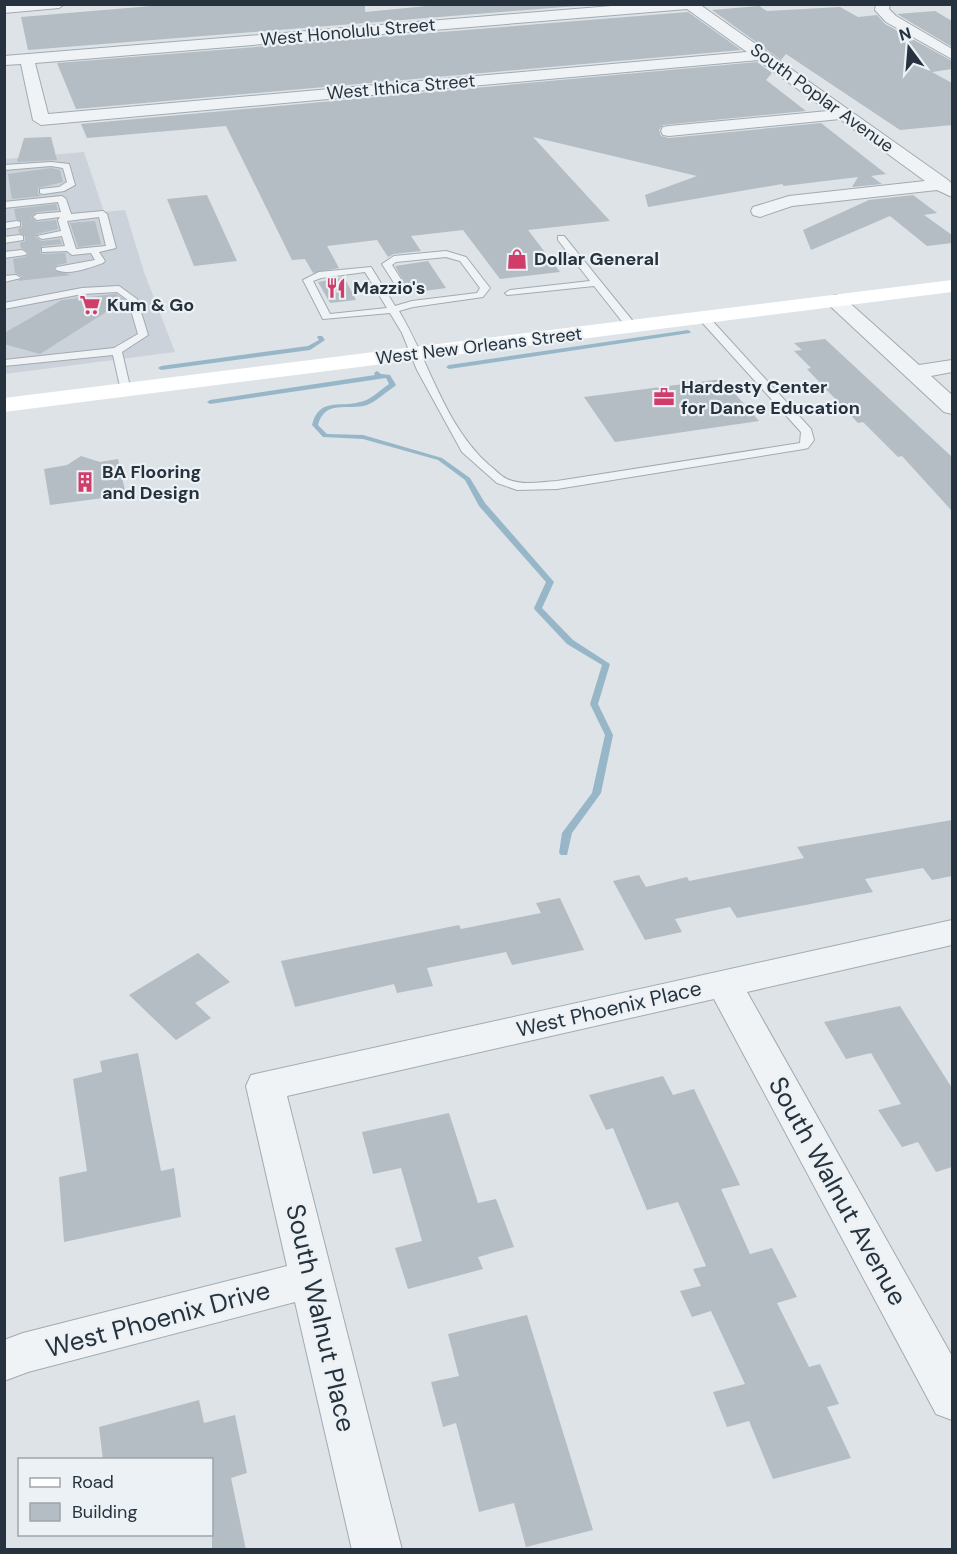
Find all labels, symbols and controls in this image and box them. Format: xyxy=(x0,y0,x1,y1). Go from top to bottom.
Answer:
street label: West Honolulu Street xyxy=(259,12,437,52)
north arrow xyxy=(879,18,939,78)
text: N xyxy=(896,22,914,46)
street label: South Poplar Avenue xyxy=(745,38,899,158)
street label: West Ithica Street xyxy=(326,69,476,105)
shop icon: Dollar General xyxy=(505,247,529,271)
place label: Dollar General xyxy=(534,247,659,271)
restaurant icon: Mazzio's xyxy=(324,276,348,300)
place label: Mazzio's xyxy=(353,276,425,300)
supermarket icon: Kum & Go xyxy=(78,293,102,317)
place label: Kum & Go xyxy=(107,293,194,317)
street label: West New Orleans Street xyxy=(374,321,584,371)
place label: Hardesty Center for Dance Education xyxy=(681,375,860,420)
office icon: Hardesty Center for Dance Education xyxy=(652,385,676,409)
place label: BA Flooring and Design xyxy=(102,460,201,505)
building icon: BA Flooring and Design xyxy=(73,470,97,494)
street label: West Phoenix Place xyxy=(514,974,704,1044)
street label: South Walnut Avenue xyxy=(761,1071,915,1311)
street label: South Walnut Place xyxy=(278,1201,364,1435)
street label: West Phoenix Drive xyxy=(42,1273,274,1365)
legend xyxy=(18,1458,213,1536)
text: Road xyxy=(72,1470,114,1494)
text: Building xyxy=(72,1500,137,1524)

